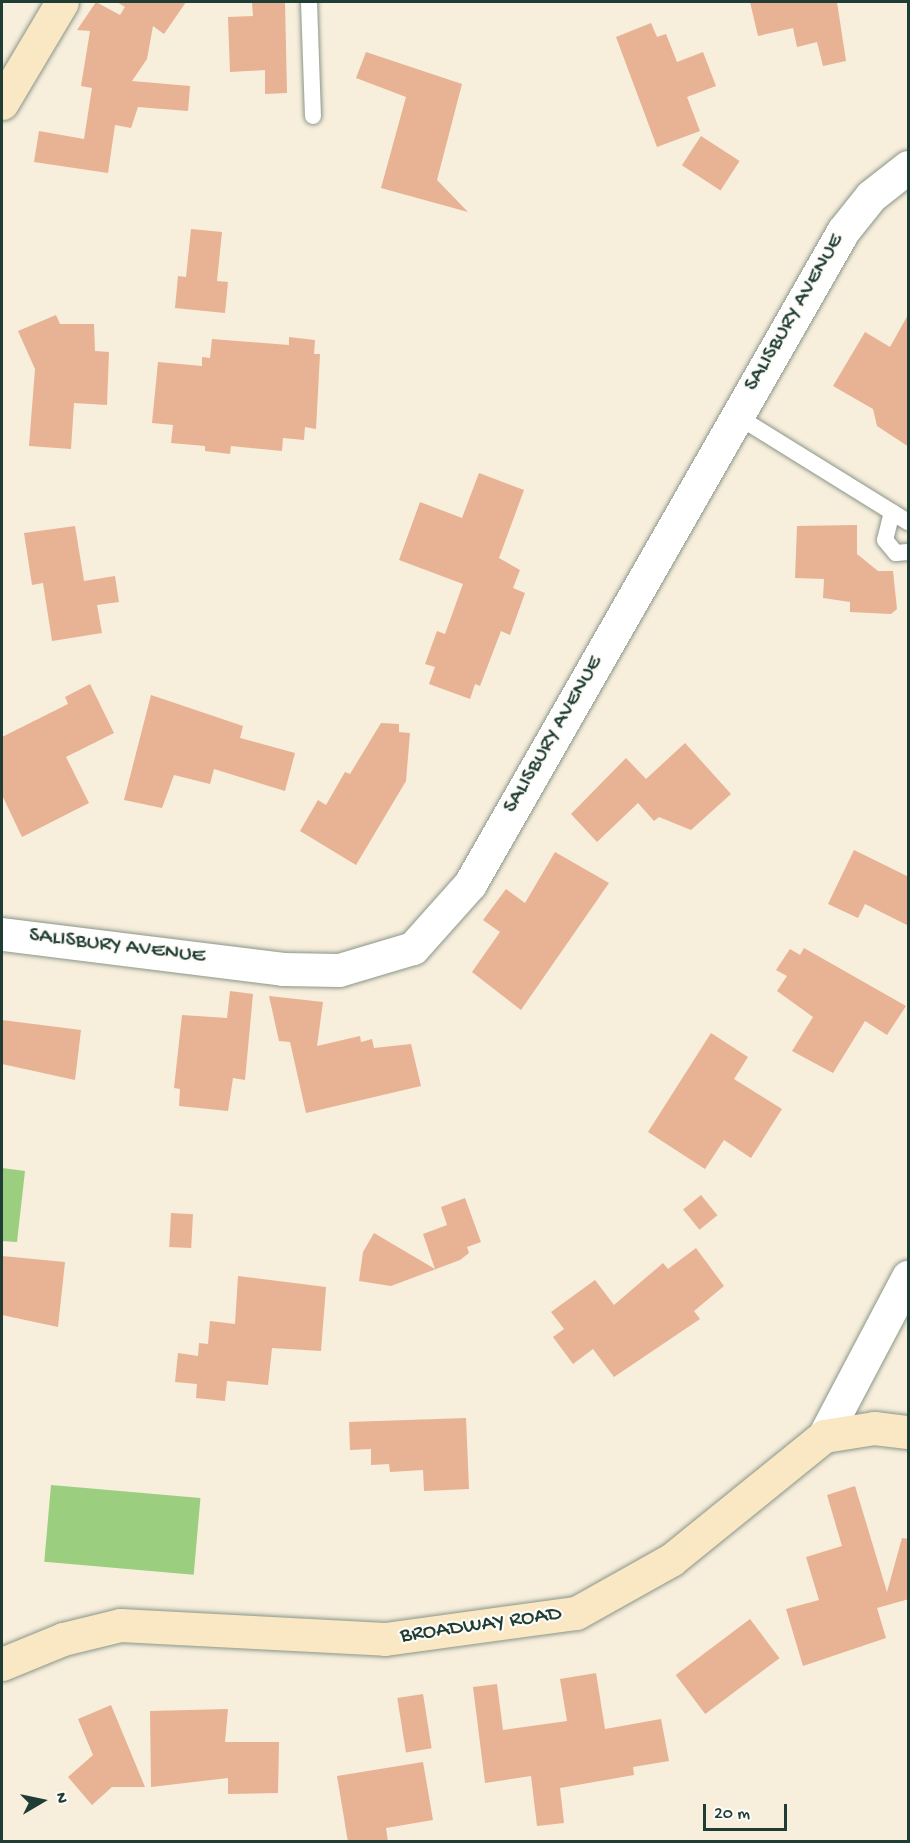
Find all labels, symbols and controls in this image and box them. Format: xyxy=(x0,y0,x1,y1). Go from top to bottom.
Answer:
street label: SALISBURY AVENUE xyxy=(739,230,851,396)
street label: SALISBURY AVENUE xyxy=(498,652,610,818)
street label: SALISBURY AVENUE xyxy=(27,923,207,971)
street label: BROADWAY ROAD xyxy=(399,1602,563,1650)
north arrow xyxy=(12,1771,72,1831)
text: N xyxy=(50,1791,70,1805)
scale bar xyxy=(706,1792,790,1830)
text: 20 m xyxy=(714,1804,750,1825)

